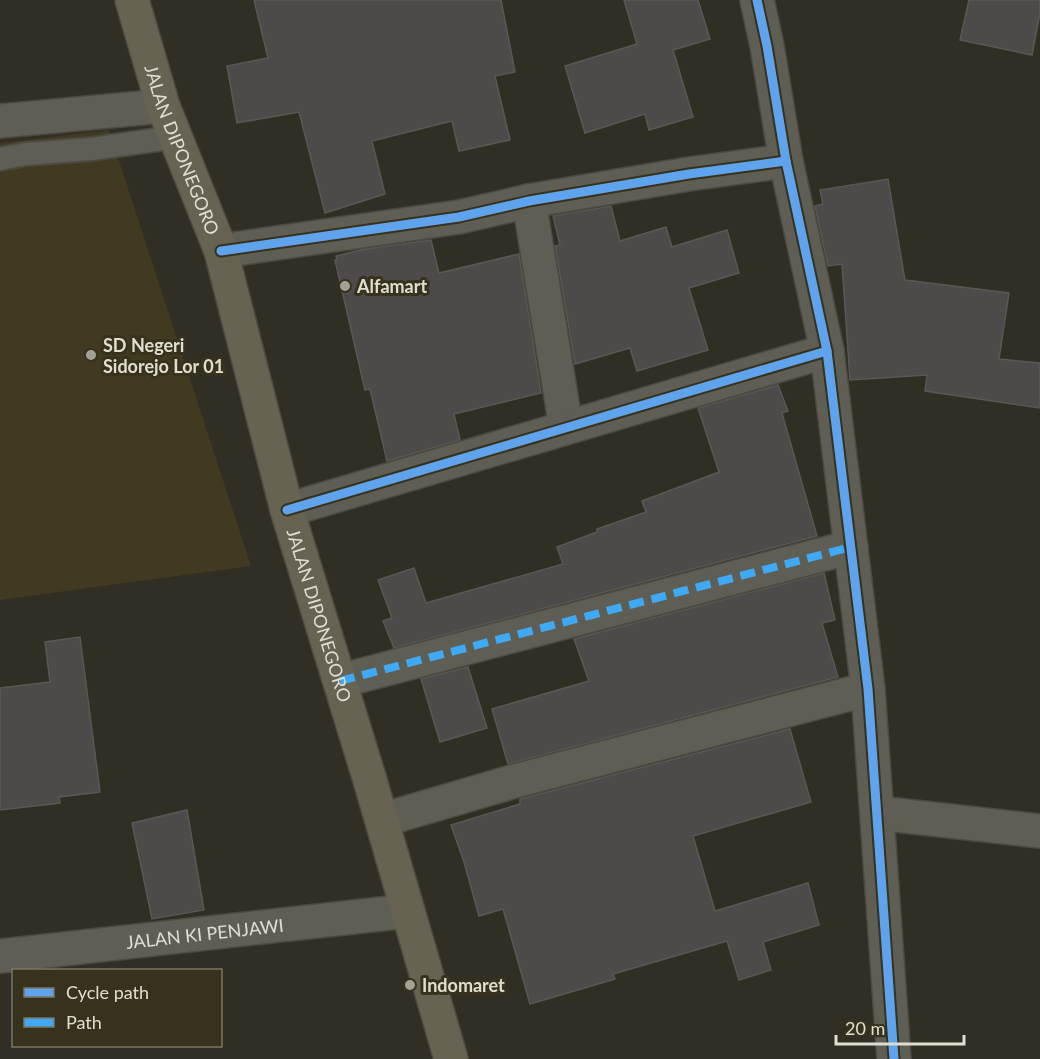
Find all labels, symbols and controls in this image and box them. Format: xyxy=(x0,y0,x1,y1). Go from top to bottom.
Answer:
street label: JALAN DIPONEGORO xyxy=(140,62,224,238)
place label: Alfamart xyxy=(356,275,427,297)
marker: Alfamart xyxy=(338,279,352,293)
place label: SD Negeri Sidorejo Lor 01 xyxy=(103,334,224,377)
marker: SD Negeri Sidorejo Lor 01 xyxy=(84,348,98,362)
street label: JALAN DIPONEGORO xyxy=(282,526,356,705)
street label: JALAN KI PENJAWI xyxy=(125,914,285,953)
legend xyxy=(12,969,222,1047)
place label: Indomaret xyxy=(422,974,505,996)
marker: Indomaret xyxy=(403,978,417,992)
text: Cycle path xyxy=(66,981,149,1003)
scale bar xyxy=(836,1008,964,1046)
text: Path xyxy=(66,1011,102,1033)
text: 20 m xyxy=(845,1017,885,1039)

